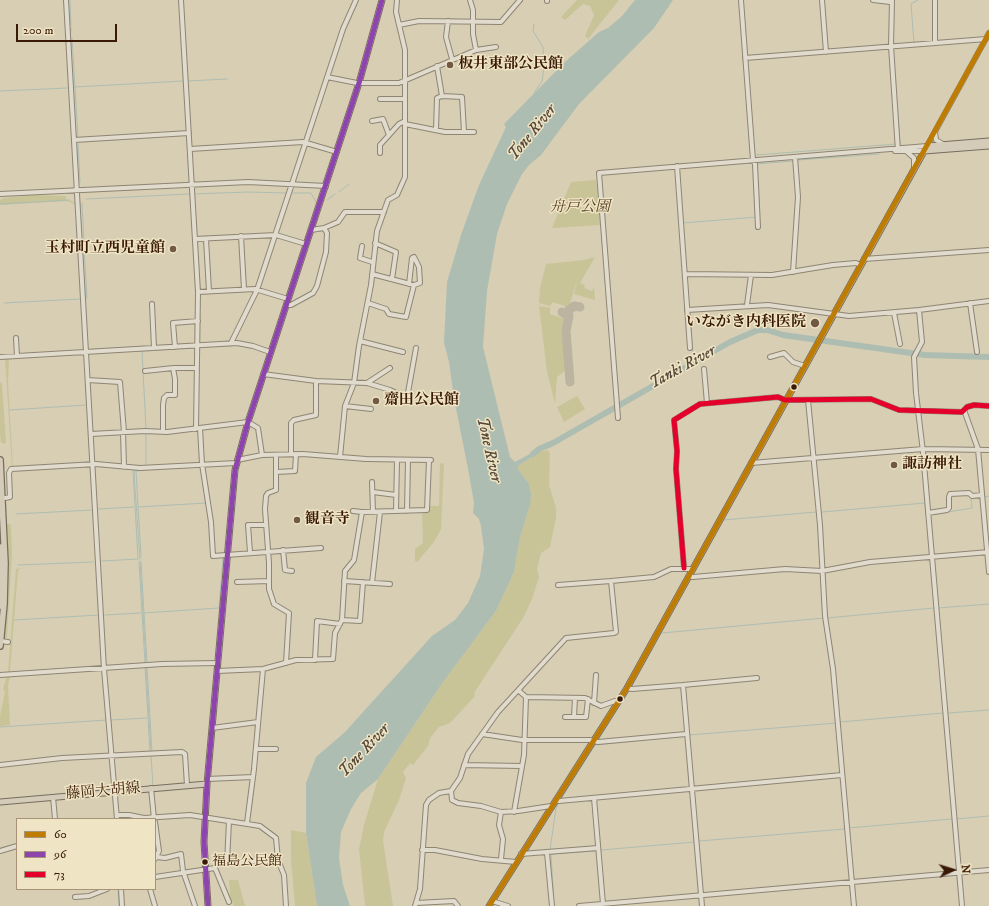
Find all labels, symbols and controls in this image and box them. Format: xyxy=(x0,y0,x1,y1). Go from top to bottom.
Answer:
scale bar xyxy=(18,16,119,42)
text: 200 m xyxy=(23,23,53,38)
place label: 板井東部公民館 xyxy=(458,56,563,74)
marker: 板井東部公民館 xyxy=(445,60,455,70)
water label: Tone River xyxy=(505,101,561,165)
park label: 舟戸公園 xyxy=(550,199,610,217)
place label: 玉村町立西児童館 xyxy=(45,240,165,258)
marker: 玉村町立西児童館 xyxy=(168,244,178,254)
place label: いながき内科医院 xyxy=(686,314,806,332)
marker: いながき内科医院 xyxy=(809,317,821,329)
water label: Tanki River xyxy=(647,342,719,394)
unlabelled marker xyxy=(789,382,799,392)
place label: 齋田公民館 xyxy=(384,392,459,410)
marker: 齋田公民館 xyxy=(371,396,381,406)
water label: Tone River xyxy=(471,416,505,484)
place label: 諏訪神社 xyxy=(902,456,962,474)
marker: 諏訪神社 xyxy=(889,460,899,470)
place label: 観音寺 xyxy=(305,511,350,529)
marker: 観音寺 xyxy=(292,515,302,525)
unlabelled marker xyxy=(615,694,625,704)
water label: Tone River xyxy=(335,720,395,782)
street label: 藤岡大胡線 xyxy=(65,780,141,804)
legend xyxy=(16,818,156,890)
text: 60 xyxy=(54,827,67,842)
text: 96 xyxy=(54,847,66,862)
north arrow xyxy=(933,850,973,890)
place label: 福島公民館 xyxy=(212,854,282,870)
marker: 福島公民館 xyxy=(200,857,210,867)
text: N xyxy=(958,864,972,874)
text: 73 xyxy=(54,867,65,882)

